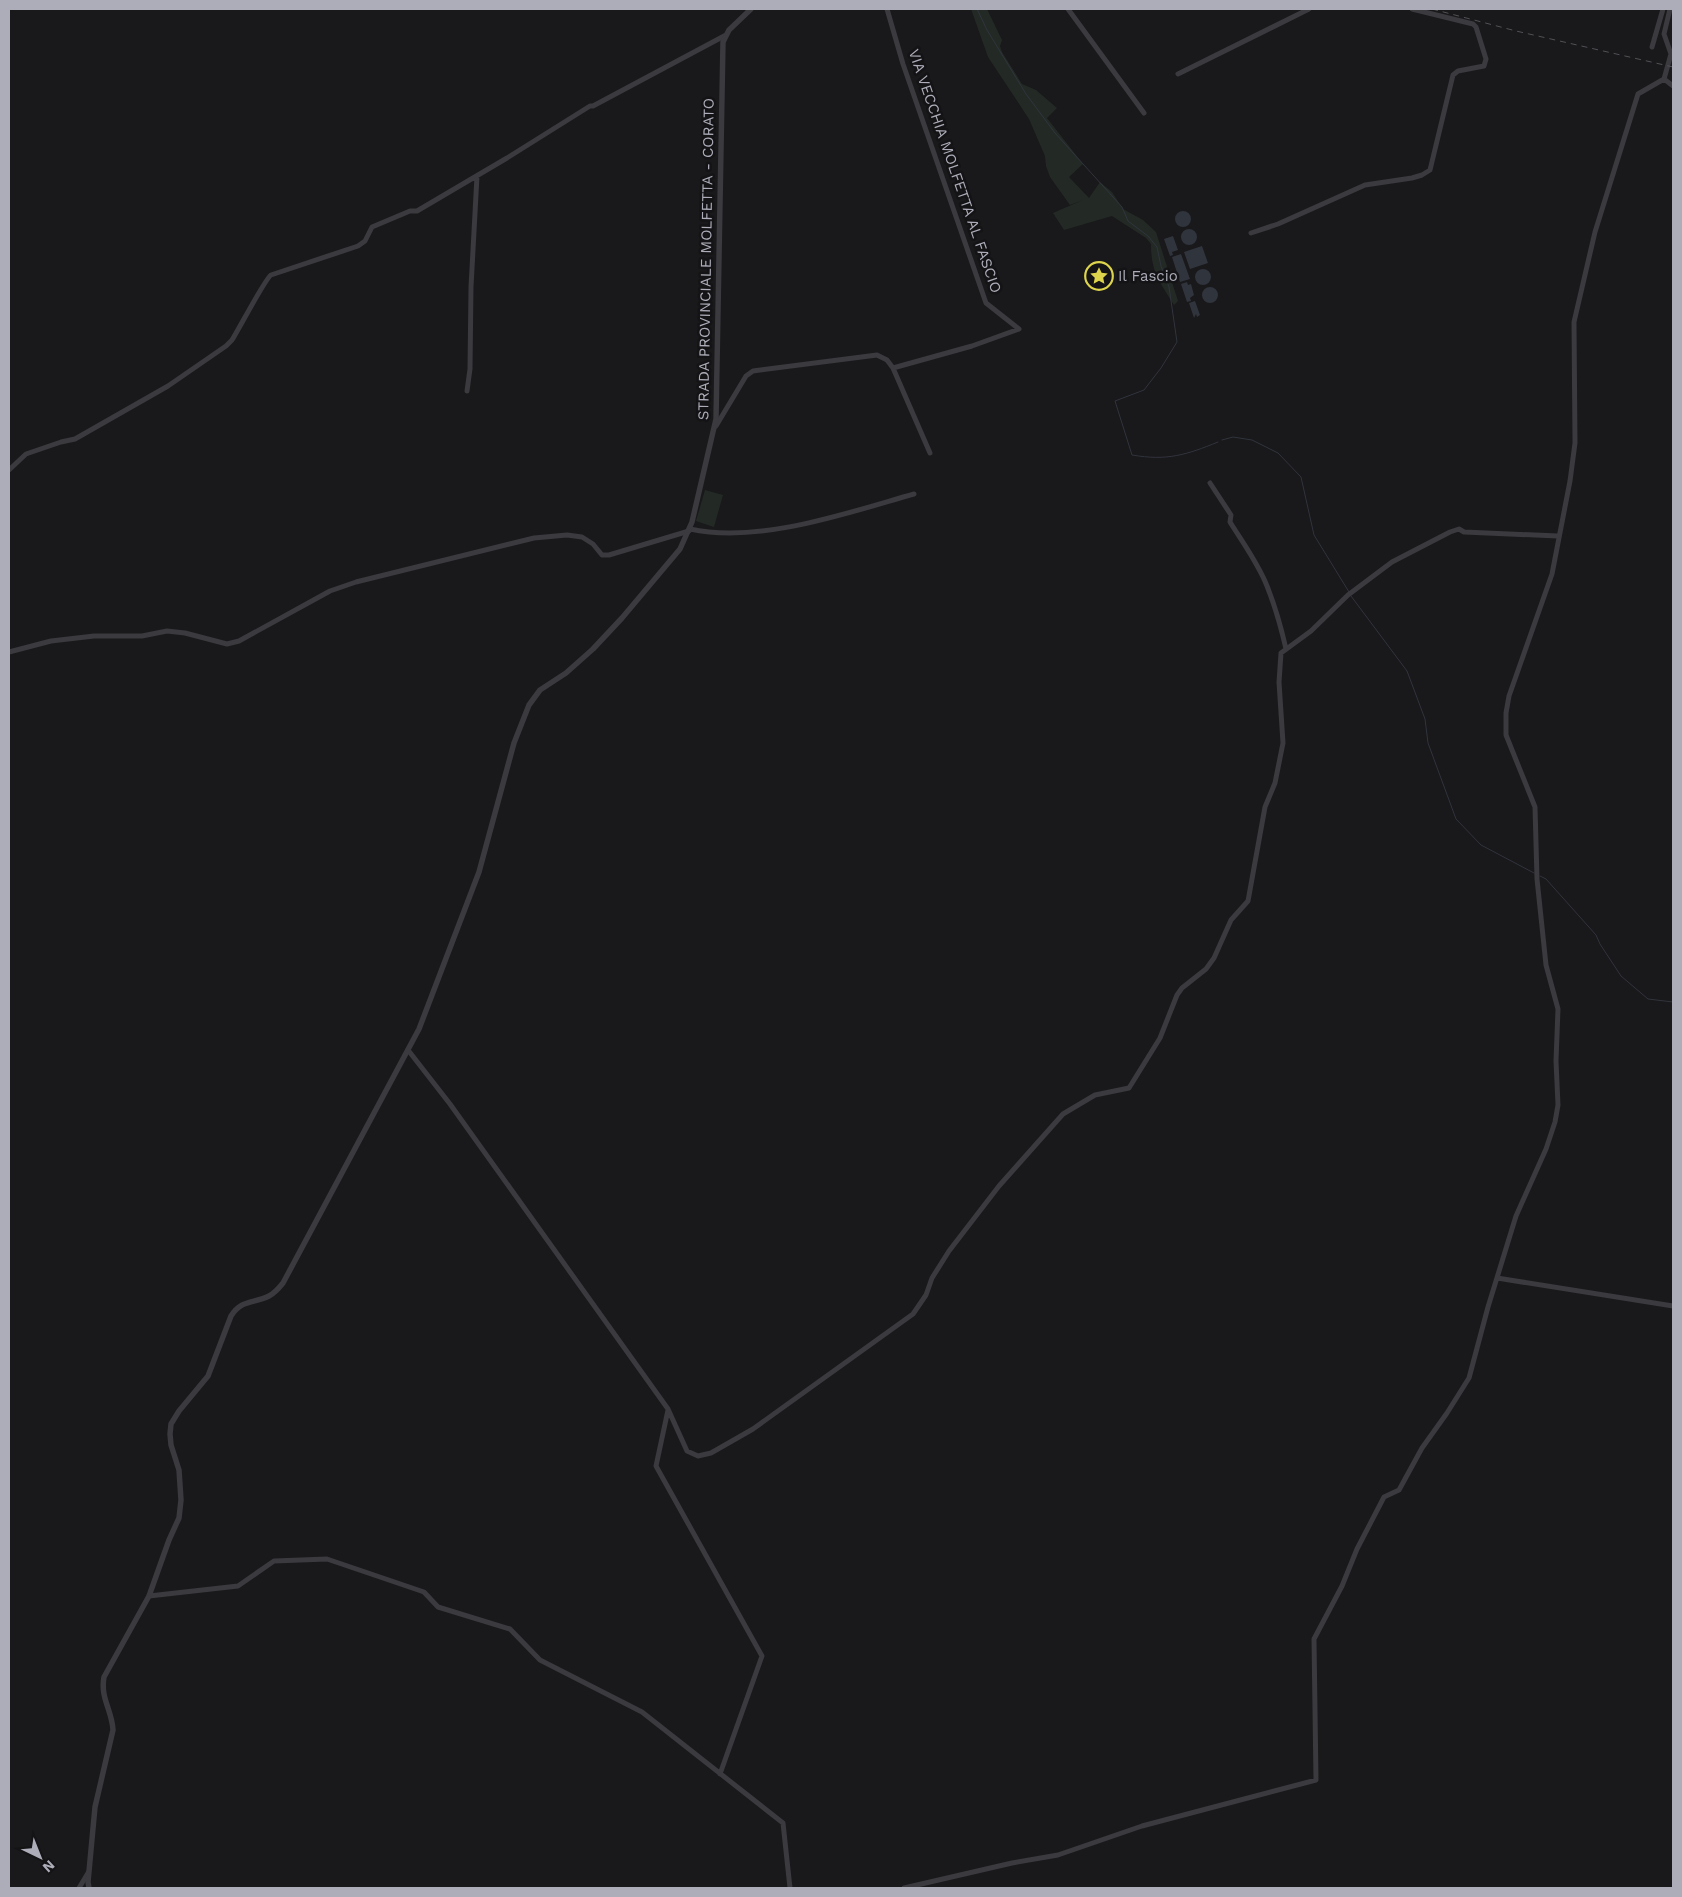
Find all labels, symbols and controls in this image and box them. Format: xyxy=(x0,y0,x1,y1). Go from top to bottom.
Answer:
street label: VIA VECCHIA MOLFETTA AL FASCIO xyxy=(905,47,1005,295)
street label: STRADA PROVINCIALE MOLFETTA - CORATO xyxy=(694,98,718,420)
place icon: Il Fascio xyxy=(1084,261,1114,291)
place label: Il Fascio xyxy=(1118,267,1178,285)
north arrow xyxy=(15,1832,65,1882)
text: N xyxy=(40,1857,58,1876)

